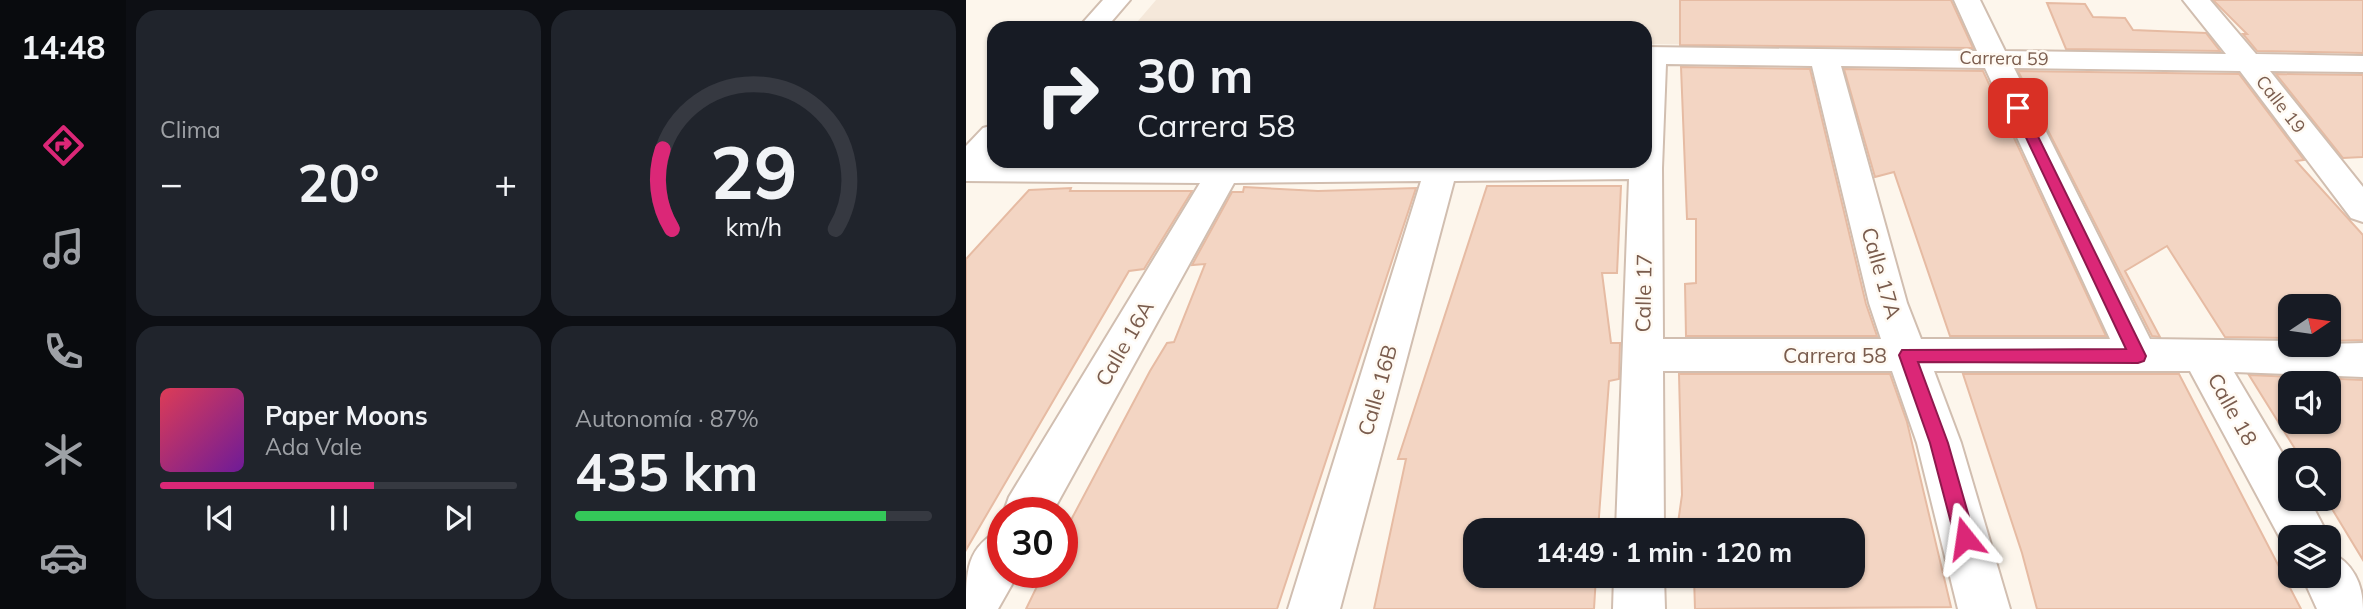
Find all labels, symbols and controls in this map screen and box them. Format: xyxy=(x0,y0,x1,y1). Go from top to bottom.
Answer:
text: 14:48 xyxy=(21,27,105,67)
text: 30 m xyxy=(1137,44,1253,105)
street label: Carrera 59 xyxy=(1959,46,2049,70)
icon: right xyxy=(1022,49,1113,140)
street label: Calle 19 xyxy=(2251,70,2311,138)
pin xyxy=(1988,78,2048,138)
icon: arrive xyxy=(1999,89,2037,127)
text: Carrera 58 xyxy=(1137,105,1295,145)
text: Clima xyxy=(160,115,221,144)
icon: directions xyxy=(39,121,88,170)
text: 29 xyxy=(710,126,797,217)
text: 20° xyxy=(297,150,380,215)
text: − xyxy=(160,159,183,207)
text: + xyxy=(494,159,517,207)
text: km/h xyxy=(725,211,782,242)
icon: music xyxy=(39,224,88,273)
street label: Calle 17A xyxy=(1857,224,1908,322)
street label: Calle 17 xyxy=(1629,253,1657,333)
north arrow xyxy=(2278,294,2342,357)
map controls xyxy=(2278,294,2341,588)
street label: Calle 16A xyxy=(1089,295,1159,390)
icon: phone xyxy=(39,327,88,376)
street label: Calle 16B xyxy=(1352,342,1402,438)
street label: Carrera 58 xyxy=(1783,342,1887,368)
street label: Calle 18 xyxy=(2203,368,2263,450)
button: sound xyxy=(2278,371,2341,434)
text: Paper Moons xyxy=(265,399,428,432)
text: Autonomía · 87% xyxy=(575,404,759,433)
icon: climate xyxy=(39,430,88,479)
text: Ada Vale xyxy=(265,432,362,461)
text: 435 km xyxy=(575,439,758,504)
button: search xyxy=(2278,448,2341,511)
speed limit sign: 30 xyxy=(987,497,1078,588)
icon: previous xyxy=(201,499,239,537)
icon: pause xyxy=(320,499,358,537)
icon: next xyxy=(439,499,477,537)
position arrow xyxy=(1928,501,2002,575)
button: layers xyxy=(2278,525,2341,588)
icon: car xyxy=(39,533,88,582)
text: 14:49 · 1 min · 120 m xyxy=(1536,536,1792,569)

